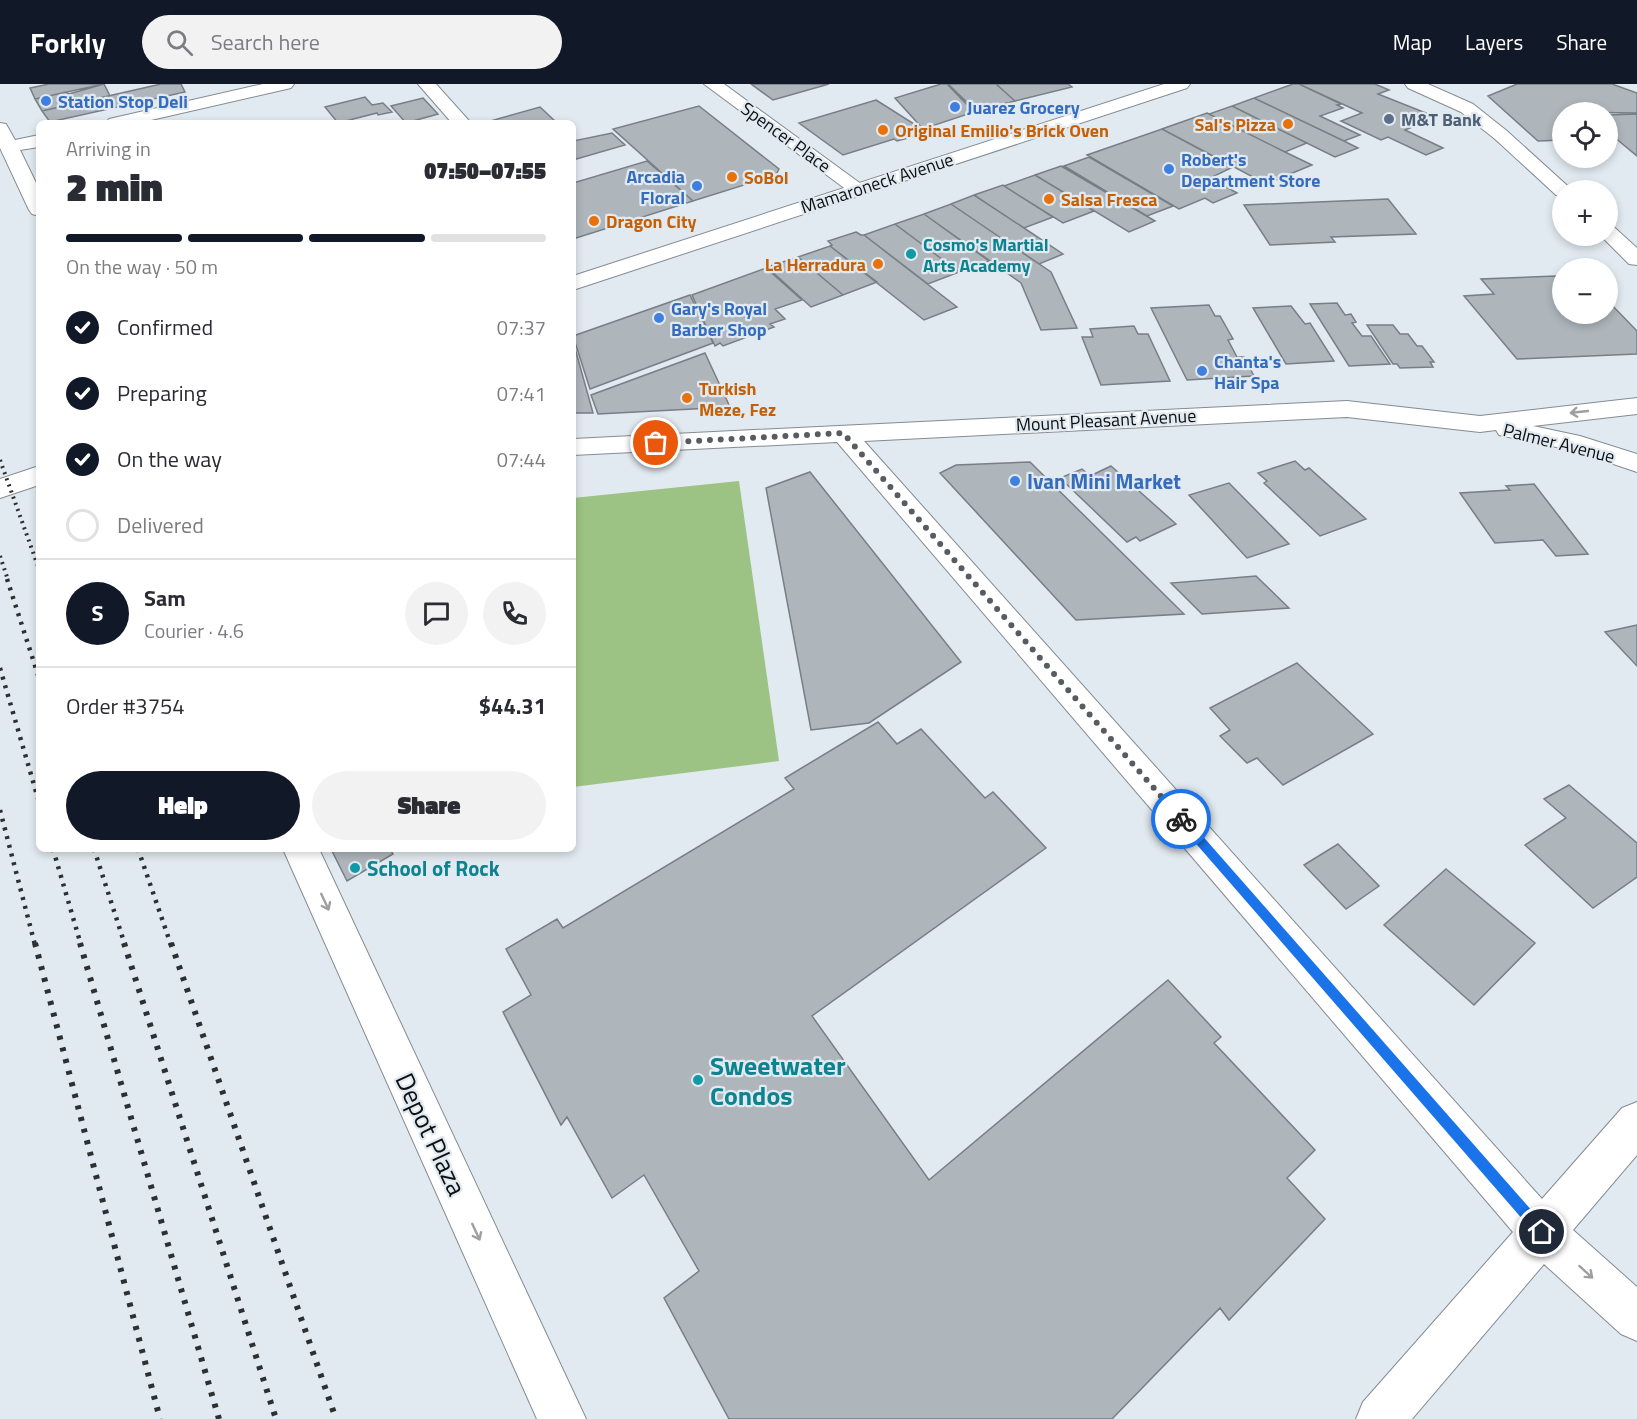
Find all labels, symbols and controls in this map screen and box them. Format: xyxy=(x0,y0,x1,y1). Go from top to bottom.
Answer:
search box xyxy=(142,15,562,69)
text: Forkly xyxy=(30,21,106,64)
text: Search here xyxy=(211,25,320,59)
icon: search xyxy=(163,26,196,59)
text: Map xyxy=(1393,26,1432,58)
text: Layers xyxy=(1465,26,1523,58)
text: Share xyxy=(1556,26,1607,58)
place label: Station Stop Deli xyxy=(58,88,188,115)
marker: Station Stop Deli xyxy=(39,94,53,108)
place label: Juarez Grocery xyxy=(967,94,1080,121)
street label: Spencer Place xyxy=(735,95,837,179)
marker: Juarez Grocery xyxy=(948,100,962,114)
map controls xyxy=(1552,102,1618,324)
button: locate xyxy=(1552,102,1618,168)
place label: M&T Bank xyxy=(1401,106,1482,133)
place label: Sal's Pizza xyxy=(1195,111,1276,138)
marker: M&T Bank xyxy=(1382,112,1396,126)
place label: Original Emilio's Brick Oven xyxy=(895,117,1109,144)
marker: Sal's Pizza xyxy=(1281,117,1295,131)
marker: Original Emilio's Brick Oven xyxy=(876,123,890,137)
text: Arriving in xyxy=(66,133,151,164)
street label: Mamaroneck Avenue xyxy=(797,146,957,220)
place label: Robert's Department Store xyxy=(1181,146,1320,194)
text: 07:50–07:55 xyxy=(424,154,546,188)
text: 2 min xyxy=(66,157,163,216)
marker: Robert's Department Store xyxy=(1162,162,1176,176)
place label: Arcadia Floral xyxy=(627,163,685,211)
place label: SoBol xyxy=(744,164,789,191)
marker: SoBol xyxy=(725,170,739,184)
marker: Arcadia Floral xyxy=(690,179,704,193)
button: + xyxy=(1552,180,1618,246)
place label: Salsa Fresca xyxy=(1061,186,1157,213)
marker: Salsa Fresca xyxy=(1042,192,1056,206)
place label: Dragon City xyxy=(606,208,696,235)
marker: Dragon City xyxy=(587,214,601,228)
place label: Cosmo's Martial Arts Academy xyxy=(923,231,1049,279)
marker: Cosmo's Martial Arts Academy xyxy=(904,247,918,261)
text: On the way · 50 m xyxy=(66,251,218,282)
place label: La Herradura xyxy=(765,251,866,278)
marker: La Herradura xyxy=(871,257,885,271)
button: − xyxy=(1552,258,1618,324)
place label: Gary's Royal Barber Shop xyxy=(671,295,767,343)
text: Confirmed xyxy=(117,310,213,344)
icon: check xyxy=(66,311,99,344)
marker: Gary's Royal Barber Shop xyxy=(652,311,666,325)
text: 07:37 xyxy=(497,312,546,343)
place label: Chanta's Hair Spa xyxy=(1214,348,1281,396)
marker: Chanta's Hair Spa xyxy=(1195,364,1209,378)
place label: Turkish Meze, Fez xyxy=(699,375,776,423)
text: Preparing xyxy=(117,376,207,410)
icon: check xyxy=(66,377,99,410)
text: 07:41 xyxy=(497,378,546,409)
marker: Turkish Meze, Fez xyxy=(680,391,694,405)
street label: Mount Pleasant Avenue xyxy=(1015,402,1197,438)
one-way arrow xyxy=(1569,407,1589,418)
street label: Palmer Avenue xyxy=(1500,416,1618,470)
pin xyxy=(630,417,681,468)
icon: bag xyxy=(639,426,672,459)
text: On the way xyxy=(117,442,222,476)
icon: check xyxy=(66,443,99,476)
text: 07:44 xyxy=(497,444,546,475)
place label: Ivan Mini Market xyxy=(1027,465,1181,497)
marker: Ivan Mini Market xyxy=(1008,474,1022,488)
text: Delivered xyxy=(117,508,204,542)
text: Sam xyxy=(144,581,186,615)
button: chat xyxy=(405,582,468,645)
button: phone xyxy=(483,582,546,645)
text: S xyxy=(92,596,103,630)
text: Courier · 4.6 xyxy=(144,615,244,646)
text: Order #3754 xyxy=(66,689,185,723)
text: $44.31 xyxy=(479,689,546,723)
button: Help xyxy=(66,771,300,840)
button: Share xyxy=(312,771,546,840)
courier xyxy=(1151,789,1211,849)
icon: bike xyxy=(1165,803,1198,836)
place label: School of Rock xyxy=(367,852,500,884)
marker: School of Rock xyxy=(348,861,362,875)
one-way arrow xyxy=(320,893,332,911)
place label: Sweetwater Condos xyxy=(710,1046,846,1115)
street label: Depot Plaza xyxy=(386,1066,476,1202)
marker: Sweetwater Condos xyxy=(691,1073,705,1087)
pin xyxy=(1516,1206,1567,1257)
icon: home xyxy=(1525,1215,1558,1248)
one-way arrow xyxy=(471,1223,483,1241)
one-way arrow xyxy=(1578,1265,1593,1279)

